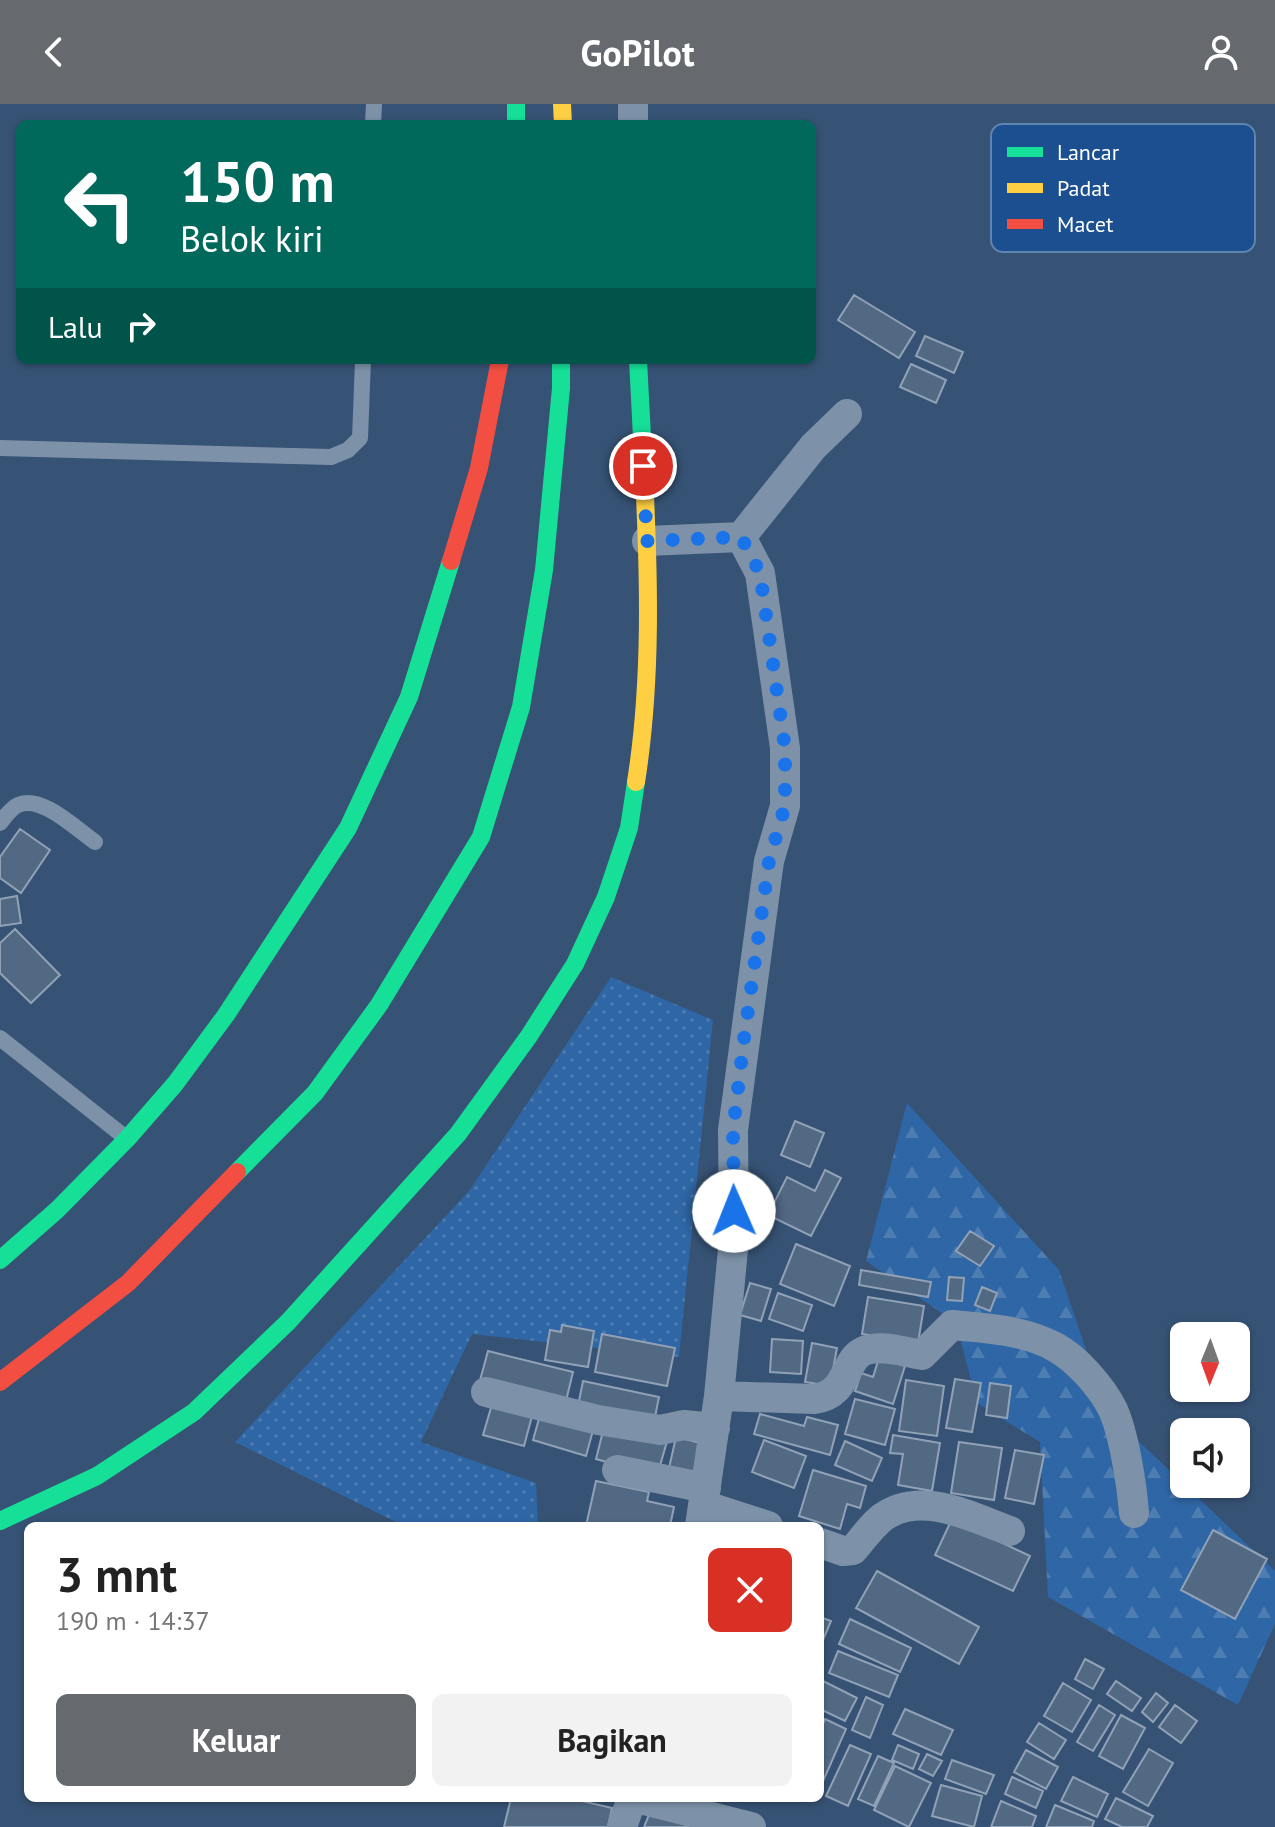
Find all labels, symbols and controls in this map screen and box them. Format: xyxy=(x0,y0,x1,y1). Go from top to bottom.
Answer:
text: GoPilot xyxy=(580,29,695,76)
icon: back xyxy=(32,30,76,74)
icon: person xyxy=(1199,30,1243,74)
legend xyxy=(991,124,1255,252)
text: Lancar xyxy=(1057,138,1120,166)
text: 150 m xyxy=(180,145,335,217)
icon: left xyxy=(48,152,152,256)
text: Padat xyxy=(1057,174,1110,202)
text: Macet xyxy=(1057,210,1114,238)
text: Belok kiri xyxy=(180,215,324,262)
icon: right xyxy=(119,304,163,348)
text: Lalu xyxy=(48,307,103,346)
pin xyxy=(609,432,677,500)
icon: arrive xyxy=(621,444,665,488)
position arrow xyxy=(692,1169,776,1253)
north arrow xyxy=(1170,1322,1250,1402)
map controls xyxy=(1170,1322,1250,1498)
button: sound xyxy=(1170,1418,1250,1498)
text: 3 mnt xyxy=(56,1543,177,1605)
button: close xyxy=(708,1548,792,1632)
text: 190 m · 14:37 xyxy=(56,1604,210,1637)
button: Keluar xyxy=(56,1694,416,1786)
button: Bagikan xyxy=(432,1694,792,1786)

